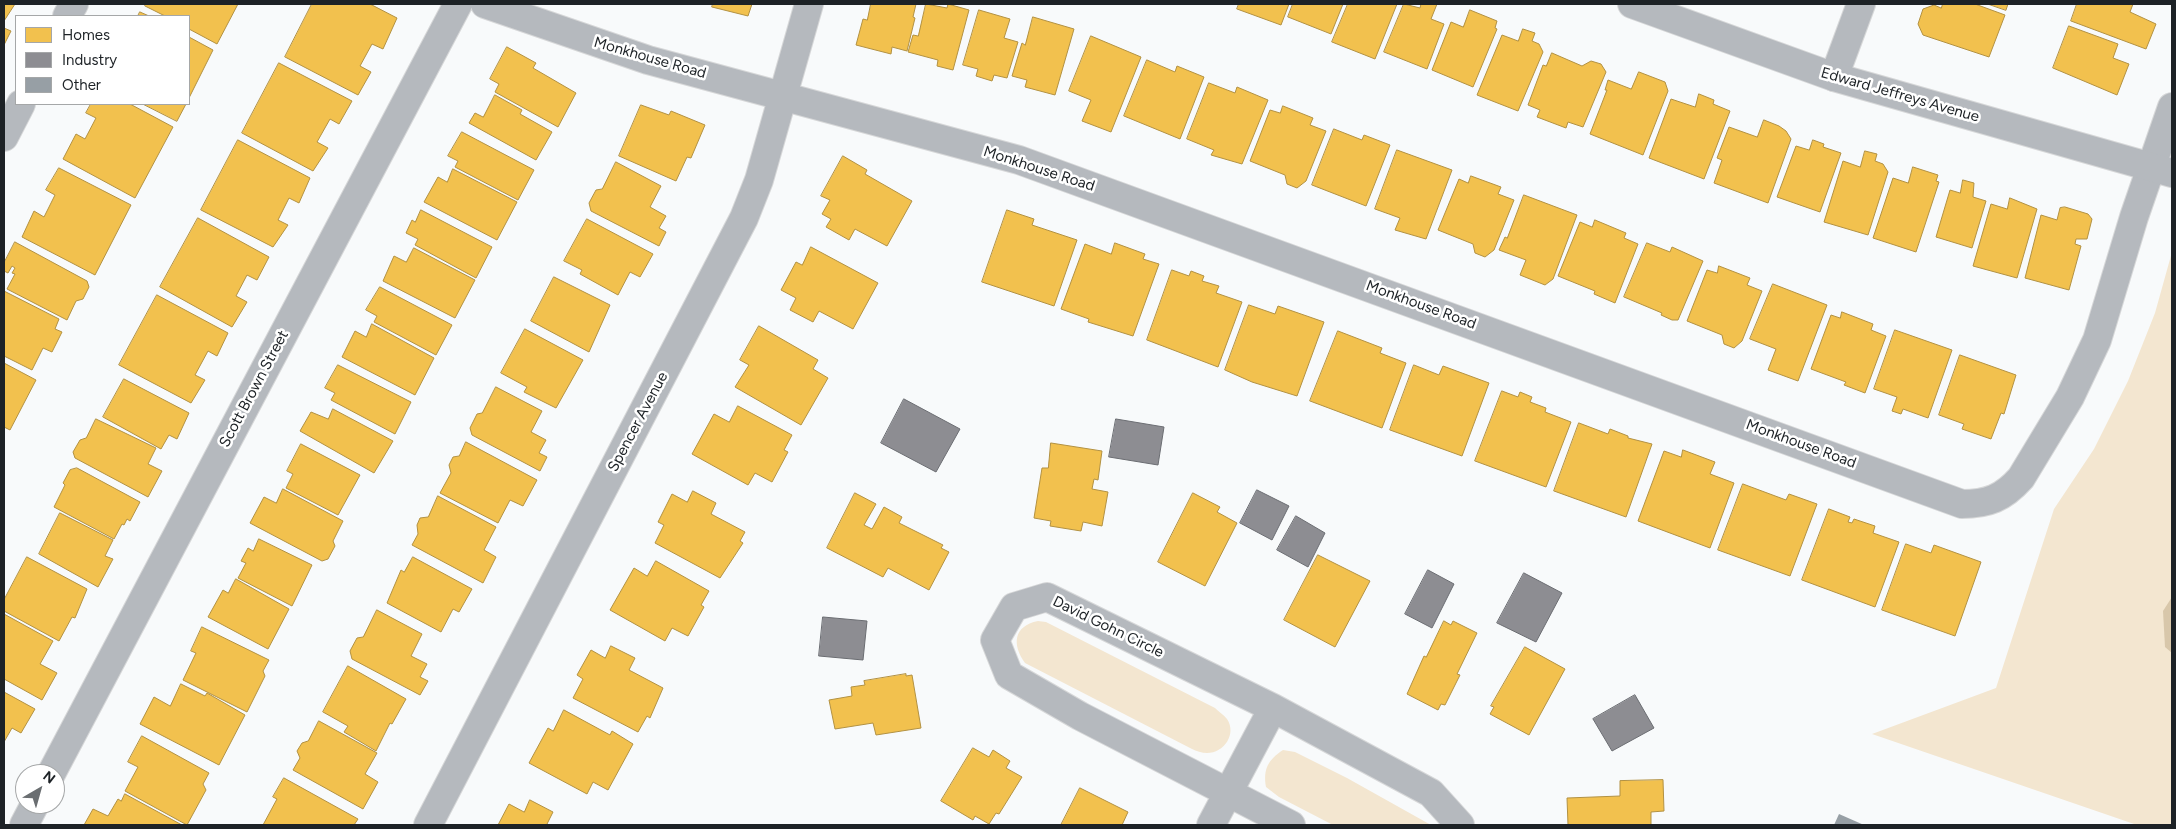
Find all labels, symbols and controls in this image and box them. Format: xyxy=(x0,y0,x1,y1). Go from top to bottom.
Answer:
legend xyxy=(15,15,190,105)
text: Homes xyxy=(62,26,110,44)
street label: Monkhouse Road xyxy=(592,33,708,83)
text: Industry xyxy=(62,51,117,69)
street label: Edward Jeffreys Avenue xyxy=(1819,64,1981,126)
text: Other xyxy=(62,76,101,94)
street label: Monkhouse Road xyxy=(981,143,1097,195)
street label: Monkhouse Road xyxy=(1363,277,1479,333)
street label: Scott Brown Street xyxy=(216,328,292,450)
street label: Spencer Avenue xyxy=(604,369,672,475)
street label: Monkhouse Road xyxy=(1743,416,1859,472)
street label: David Gohn Circle xyxy=(1050,592,1166,662)
north arrow xyxy=(15,764,65,814)
text: N xyxy=(39,768,58,788)

